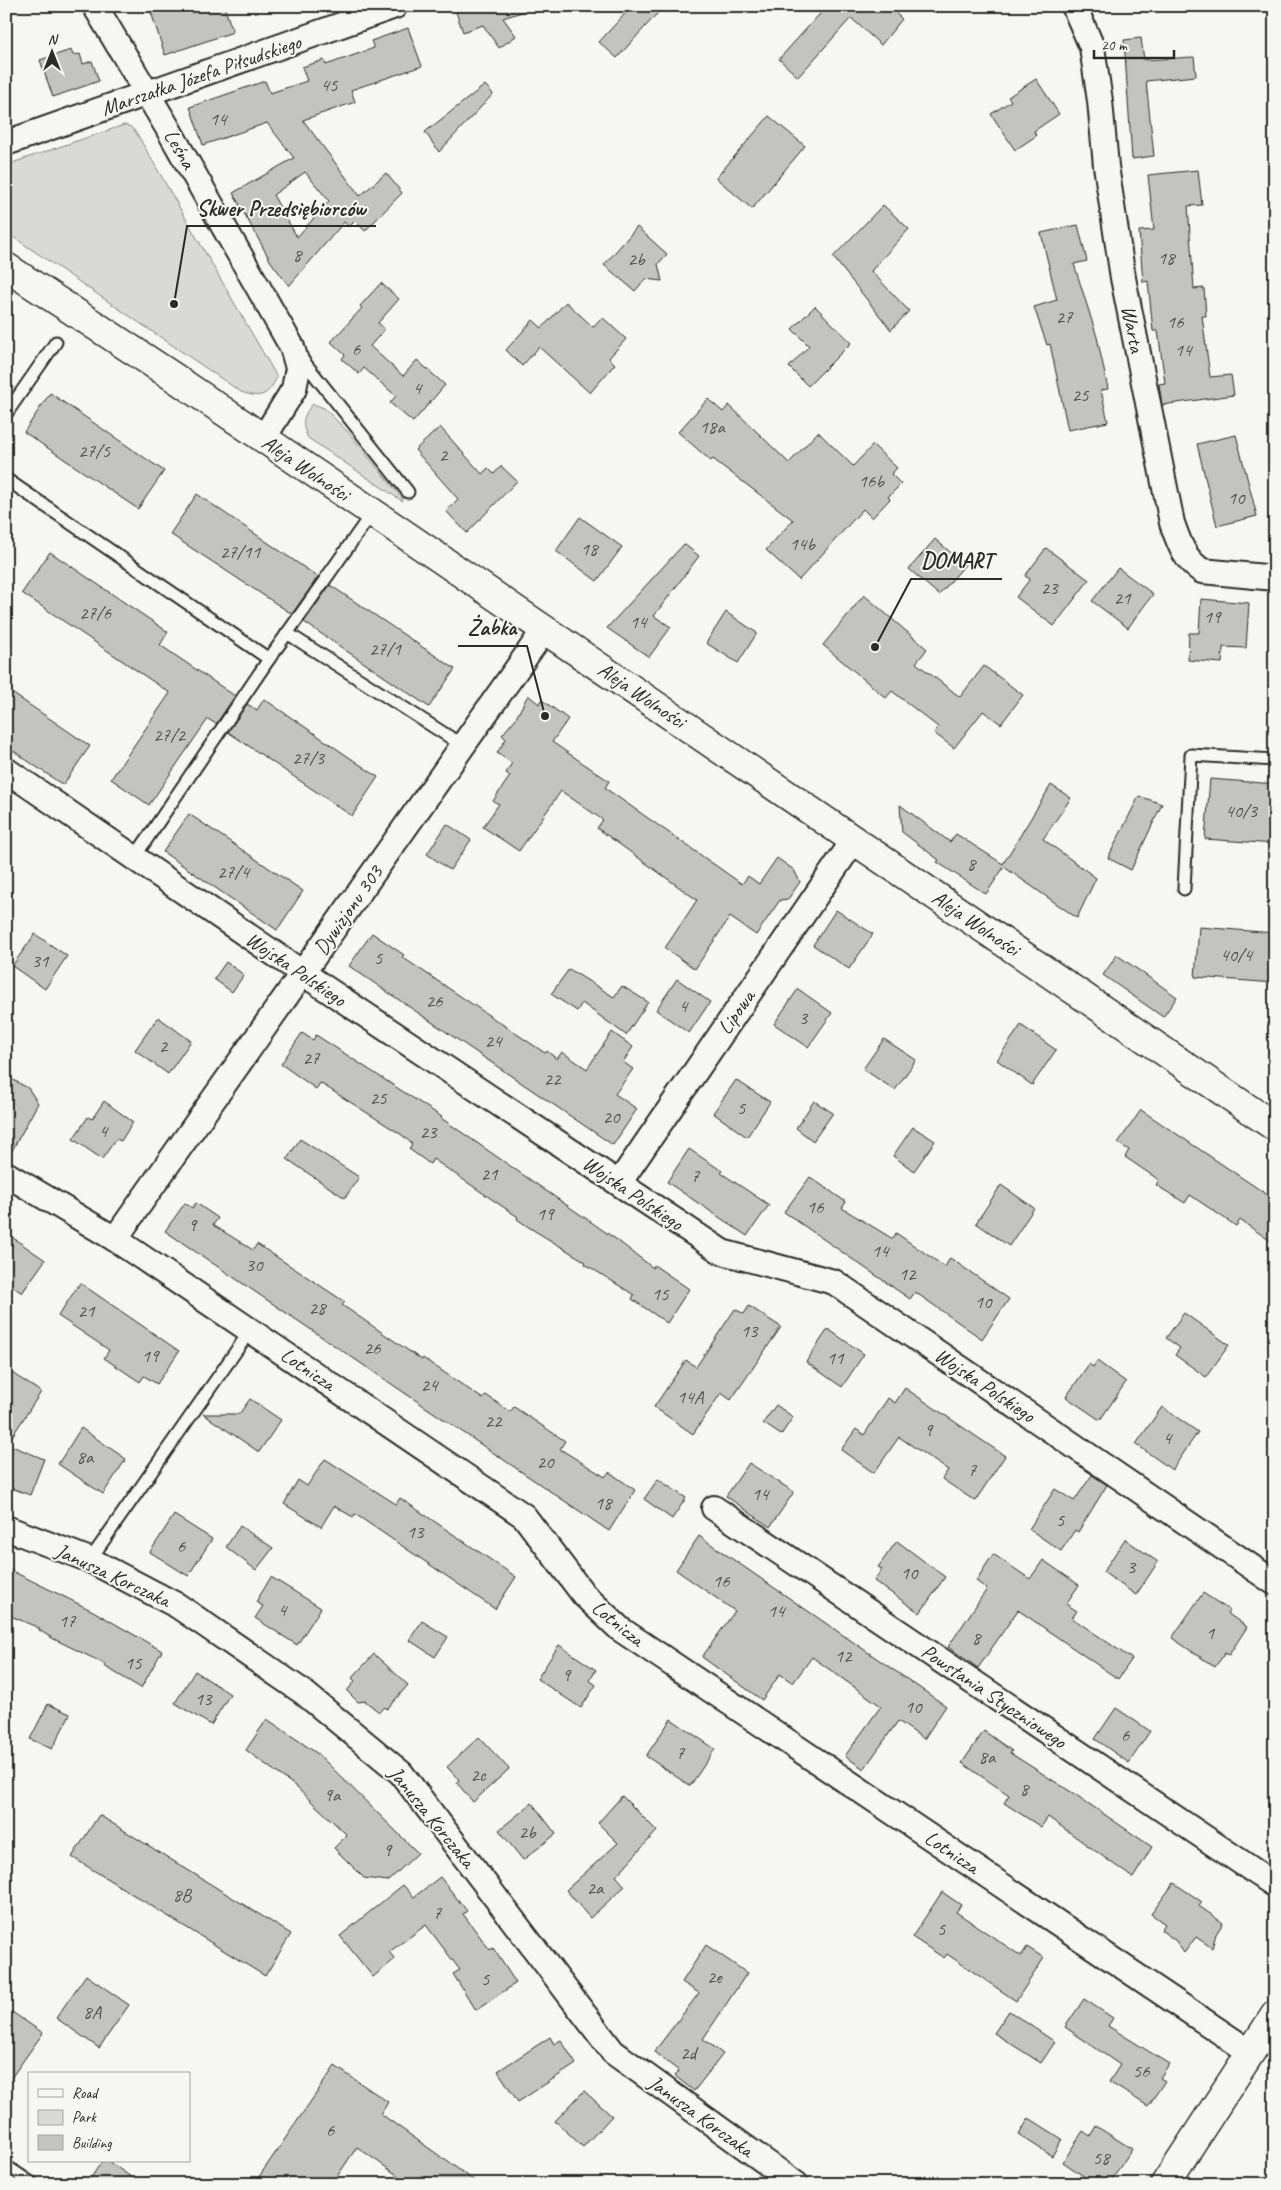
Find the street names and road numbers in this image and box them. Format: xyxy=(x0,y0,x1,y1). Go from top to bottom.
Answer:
street label: Marszałka Józefa Piłsudskiego xyxy=(98,28,306,121)
street label: Leśna xyxy=(158,125,203,175)
street label: Warta xyxy=(1116,303,1151,356)
street label: Aleja Wolności xyxy=(257,429,357,509)
street label: Aleja Wolności xyxy=(593,656,693,736)
street label: Dywizjonu 303 xyxy=(308,859,389,960)
street label: Aleja Wolności xyxy=(927,884,1027,964)
street label: Wojska Polskiego xyxy=(241,926,352,1013)
street label: Lipowa xyxy=(712,983,762,1039)
street label: Wojska Polskiego xyxy=(578,1150,689,1237)
street label: Lotnicza xyxy=(276,1342,342,1398)
street label: Wojska Polskiego xyxy=(930,1342,1041,1429)
street label: Janusza Korczaka xyxy=(51,1537,176,1614)
street label: Lotnicza xyxy=(587,1594,651,1653)
street label: Powstania Styczniowego xyxy=(917,1638,1073,1755)
street label: Janusza Korczaka xyxy=(383,1760,482,1875)
street label: Lotnicza xyxy=(920,1825,986,1881)
street label: Janusza Korczaka xyxy=(643,2069,760,2164)

